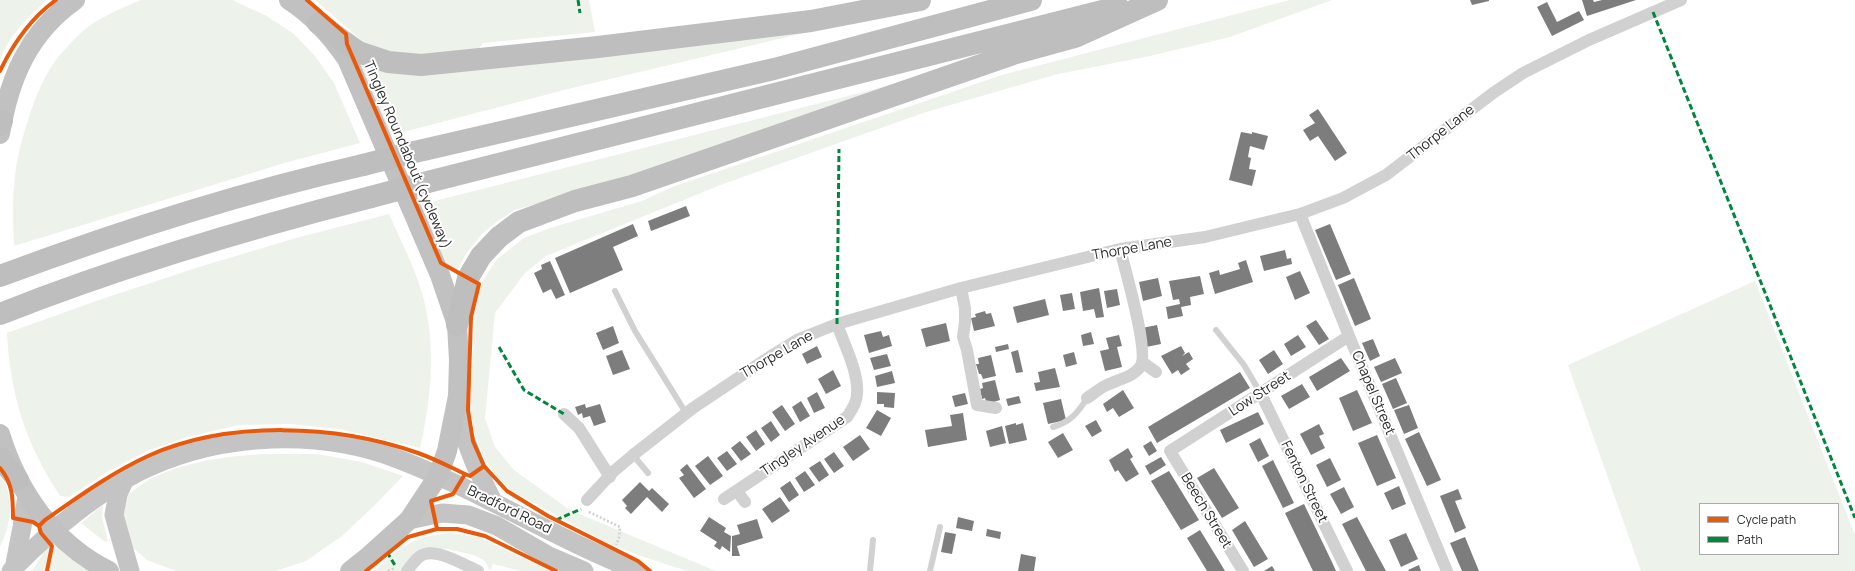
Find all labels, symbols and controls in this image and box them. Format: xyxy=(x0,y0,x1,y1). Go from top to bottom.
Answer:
street label: Tingley Roundabout (cycleway) xyxy=(360,59,454,251)
street label: Thorpe Lane xyxy=(1404,102,1478,164)
street label: Thorpe Lane xyxy=(1091,234,1173,264)
street label: Thorpe Lane xyxy=(738,328,816,382)
street label: Chapel Street xyxy=(1348,348,1398,438)
street label: Low Street xyxy=(1226,368,1294,420)
street label: Tingley Avenue xyxy=(758,412,848,480)
street label: Fenton Street xyxy=(1277,438,1331,526)
street label: Beech Street xyxy=(1177,470,1235,552)
street label: Bradford Road xyxy=(464,482,554,538)
legend xyxy=(1699,503,1839,555)
text: Cycle path xyxy=(1737,511,1796,528)
text: Path xyxy=(1737,531,1763,548)

